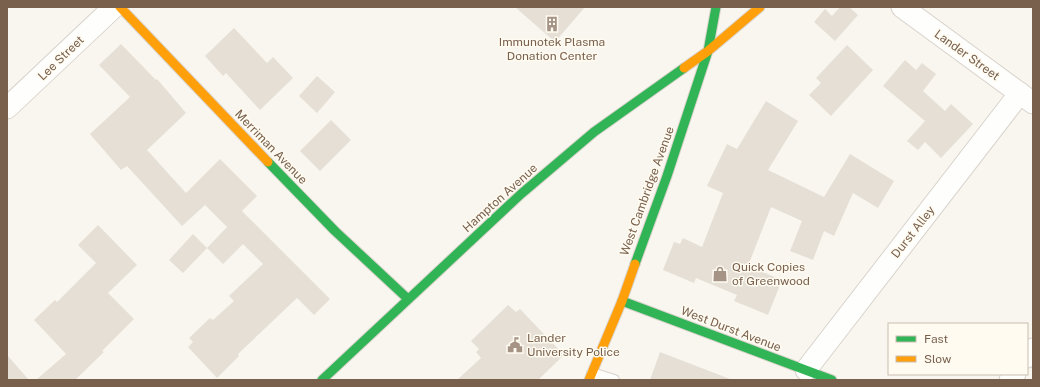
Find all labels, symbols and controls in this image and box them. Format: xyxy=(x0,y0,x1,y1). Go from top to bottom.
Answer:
building icon: Immunotek Plasma Donation Center xyxy=(543,15,561,33)
street label: Lander Street xyxy=(932,27,1002,83)
street label: Lee Street xyxy=(35,33,87,83)
place label: Immunotek Plasma Donation Center xyxy=(499,35,605,63)
street label: Merriman Avenue xyxy=(232,107,310,187)
street label: West Cambridge Avenue xyxy=(617,124,677,258)
street label: Hampton Avenue xyxy=(460,161,540,235)
street label: Durst Alley xyxy=(888,203,938,261)
place label: Quick Copies of Greenwood xyxy=(732,260,810,288)
shop icon: Quick Copies of Greenwood xyxy=(711,265,729,283)
street label: West Durst Avenue xyxy=(679,303,783,355)
legend xyxy=(888,323,1028,375)
place label: Lander University Police xyxy=(527,331,620,359)
text: Fast xyxy=(924,332,949,346)
public building icon: Lander University Police xyxy=(506,336,524,354)
text: Slow xyxy=(924,352,952,366)

